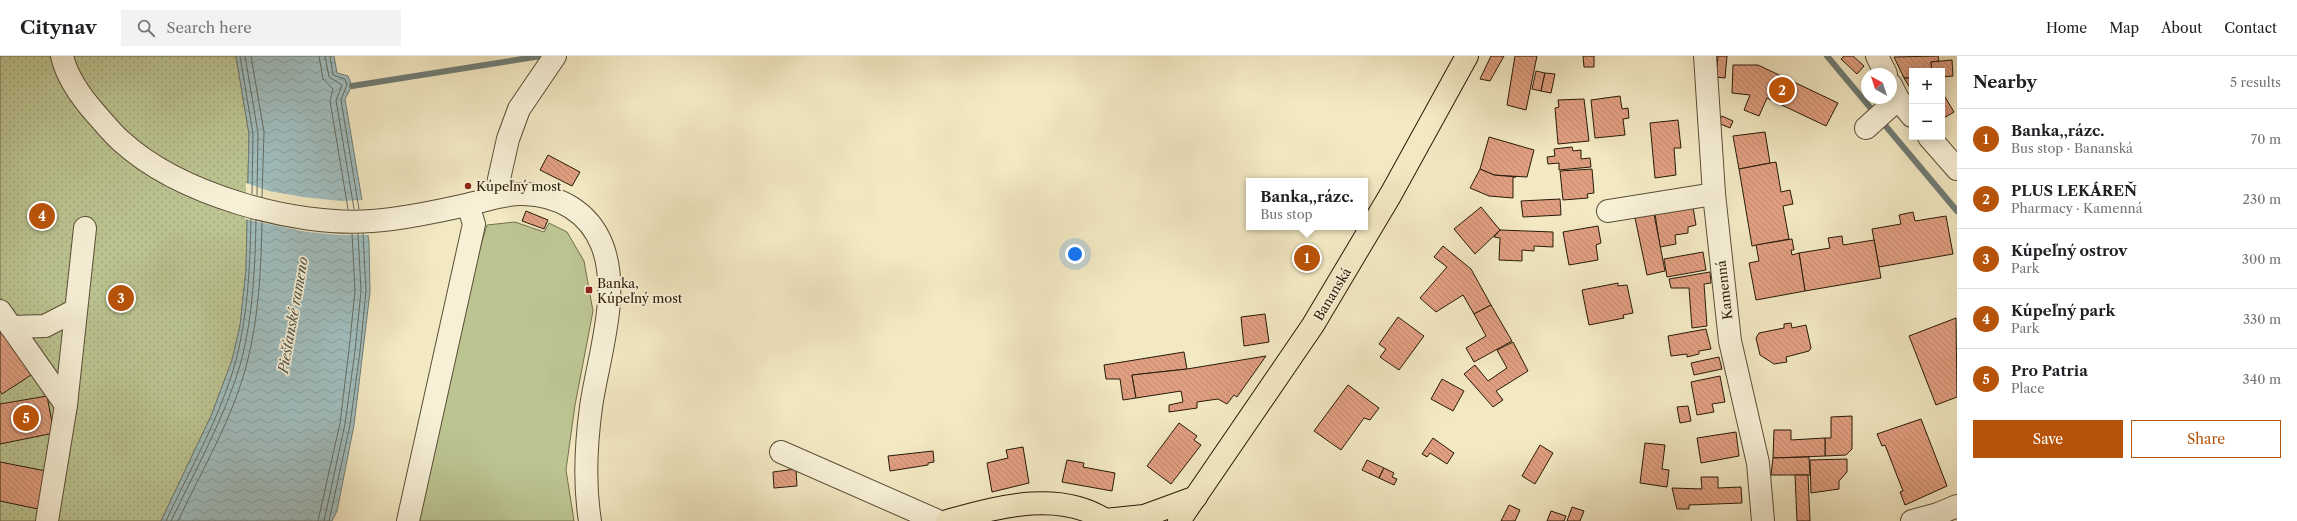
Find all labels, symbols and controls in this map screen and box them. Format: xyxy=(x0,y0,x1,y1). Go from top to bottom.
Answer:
search box xyxy=(121,10,401,46)
text: Citynav xyxy=(20,16,97,39)
icon: search xyxy=(135,17,157,39)
text: Search here xyxy=(167,18,252,37)
text: Home xyxy=(2046,19,2087,37)
text: Map xyxy=(2109,19,2139,37)
text: About xyxy=(2161,19,2202,37)
text: Contact xyxy=(2224,19,2277,37)
north arrow xyxy=(1861,68,1897,104)
map controls xyxy=(1909,68,1945,140)
button: + xyxy=(1909,68,1945,104)
text: Nearby xyxy=(1973,72,2037,92)
text: 5 results xyxy=(2230,74,2281,90)
pin: 2 xyxy=(1769,75,1795,105)
button: − xyxy=(1909,104,1945,140)
text: Banka,,rázc. xyxy=(2011,121,2105,140)
text: 1 xyxy=(1983,131,1989,147)
text: 70 m xyxy=(2251,131,2281,147)
text: Bus stop · Bananská xyxy=(2011,140,2133,156)
place label: Kúpeľný most xyxy=(476,178,562,194)
popup xyxy=(1246,178,1368,230)
marker: Kúpeľný most xyxy=(463,181,473,191)
text: PLUS LEKÁREŇ xyxy=(2011,181,2137,200)
text: Banka,,rázc. xyxy=(1260,187,1354,206)
text: 2 xyxy=(1982,191,1990,207)
text: 230 m xyxy=(2243,191,2281,207)
text: Pharmacy · Kamenná xyxy=(2011,200,2143,216)
pin: 4 xyxy=(29,201,55,231)
text: Bus stop xyxy=(1260,206,1313,222)
text: Kúpeľný ostrov xyxy=(2011,241,2128,260)
pin: 1 xyxy=(1294,243,1320,273)
your location xyxy=(1065,244,1085,264)
text: 3 xyxy=(1982,251,1990,267)
text: 300 m xyxy=(2242,251,2281,267)
water label: Piešťanské rameno xyxy=(274,255,312,376)
street label: Kamenná xyxy=(1712,259,1736,321)
text: Park xyxy=(2011,260,2039,276)
street label: Bananská xyxy=(1310,265,1354,323)
place label: Banka, Kúpeľný most xyxy=(597,275,683,306)
pin: 3 xyxy=(108,283,134,313)
marker: Banka, Kúpeľný most xyxy=(584,285,594,295)
text: Kúpeľný park xyxy=(2011,301,2115,320)
text: 4 xyxy=(1982,311,1990,327)
text: 330 m xyxy=(2243,311,2281,327)
text: Park xyxy=(2011,320,2039,336)
text: Pro Patria xyxy=(2011,361,2088,380)
text: 5 xyxy=(1982,371,1990,387)
text: 340 m xyxy=(2243,371,2281,387)
text: Place xyxy=(2011,380,2044,396)
pin: 5 xyxy=(13,403,39,433)
button: Save xyxy=(1973,420,2123,458)
button: Share xyxy=(2131,420,2281,458)

